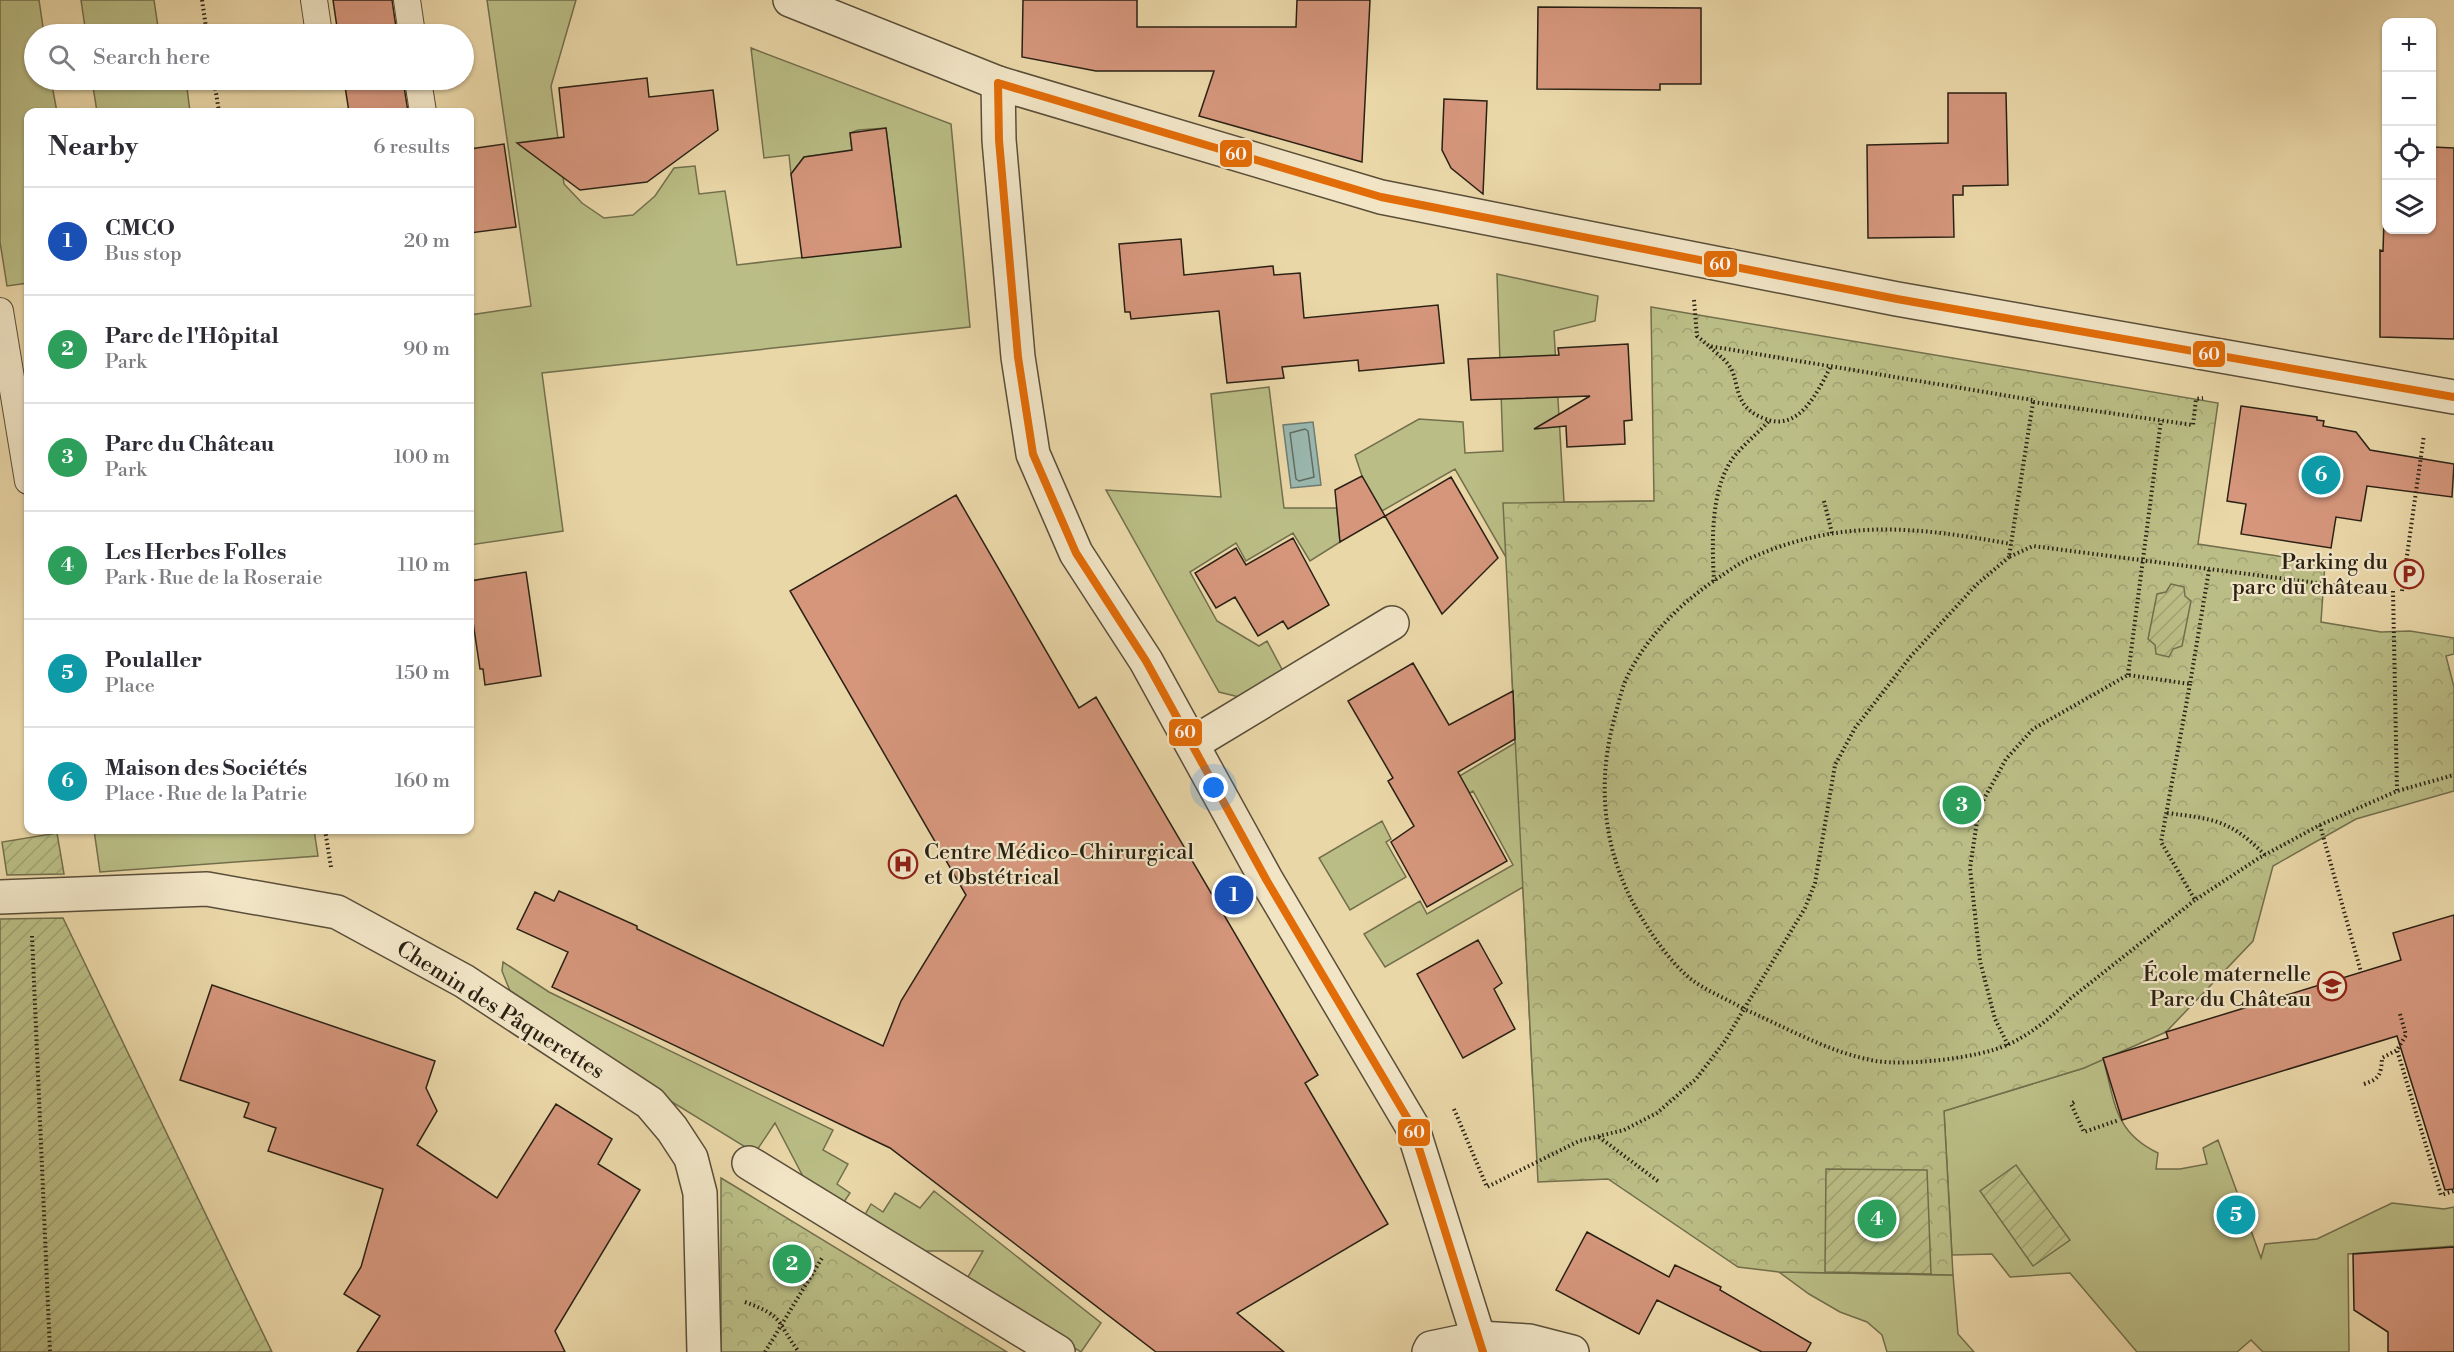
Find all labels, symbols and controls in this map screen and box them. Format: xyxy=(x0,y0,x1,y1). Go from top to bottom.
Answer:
map controls xyxy=(2382,18,2436,234)
button: + xyxy=(2382,18,2436,72)
search box xyxy=(24,24,474,90)
icon: search xyxy=(45,41,78,74)
text: Search here xyxy=(93,44,210,71)
button: − xyxy=(2382,72,2436,126)
button: locate xyxy=(2382,126,2436,180)
text: Nearby xyxy=(48,131,138,163)
text: 6 results xyxy=(373,135,450,160)
line badge: 60 xyxy=(1219,139,1253,168)
text: 60 xyxy=(1225,145,1247,165)
button: layers xyxy=(2382,180,2436,234)
text: CMCO xyxy=(105,215,175,242)
text: 1 xyxy=(63,229,72,254)
text: 20 m xyxy=(404,229,450,254)
text: Bus stop xyxy=(105,242,182,267)
line badge: 60 xyxy=(1703,250,1738,278)
text: 60 xyxy=(1709,255,1731,275)
text: Parc de l'Hôpital xyxy=(105,323,279,350)
text: 2 xyxy=(61,337,74,362)
text: 90 m xyxy=(403,337,450,362)
line badge: 60 xyxy=(2192,340,2226,368)
text: 60 xyxy=(2198,345,2220,365)
text: Park xyxy=(105,350,147,375)
text: Parc du Château xyxy=(105,431,274,458)
text: 3 xyxy=(61,445,74,470)
text: 100 m xyxy=(394,445,450,470)
pin: 6 xyxy=(2302,452,2340,498)
text: Park xyxy=(105,458,147,483)
text: Les Herbes Folles xyxy=(105,539,286,566)
place label: Parking du parc du château xyxy=(2232,549,2388,601)
text: 4 xyxy=(61,553,74,578)
text: 110 m xyxy=(398,553,450,578)
parking icon: Parking du parc du château xyxy=(2393,558,2425,590)
text: Park · Rue de la Roseraie xyxy=(105,566,322,591)
text: Poulaller xyxy=(105,647,202,674)
text: 5 xyxy=(61,661,74,686)
text: 150 m xyxy=(395,661,450,686)
text: Place xyxy=(105,674,155,699)
line badge: 60 xyxy=(1168,718,1203,747)
text: 60 xyxy=(1174,723,1196,743)
text: Maison des Sociétés xyxy=(105,755,307,782)
text: 6 xyxy=(61,769,74,794)
text: 160 m xyxy=(395,769,450,794)
your location xyxy=(1199,773,1228,802)
text: Place · Rue de la Patrie xyxy=(105,782,307,807)
pin: 3 xyxy=(1942,782,1982,828)
place label: Centre Médico-Chirurgical et Obstétrical xyxy=(924,839,1194,891)
hospital icon: Centre Médico-Chirurgical et Obstétrical xyxy=(887,848,919,880)
pin: 1 xyxy=(1214,872,1254,918)
street label: Chemin des Pâquerettes xyxy=(391,935,609,1085)
place label: École maternelle Parc du Château xyxy=(2143,960,2311,1013)
school or university icon: École maternelle Parc du Château xyxy=(2316,970,2348,1002)
line badge: 60 xyxy=(1397,1118,1431,1147)
text: 60 xyxy=(1403,1123,1425,1143)
pin: 5 xyxy=(2216,1192,2256,1238)
pin: 4 xyxy=(1858,1196,1896,1242)
pin: 2 xyxy=(772,1242,812,1286)

